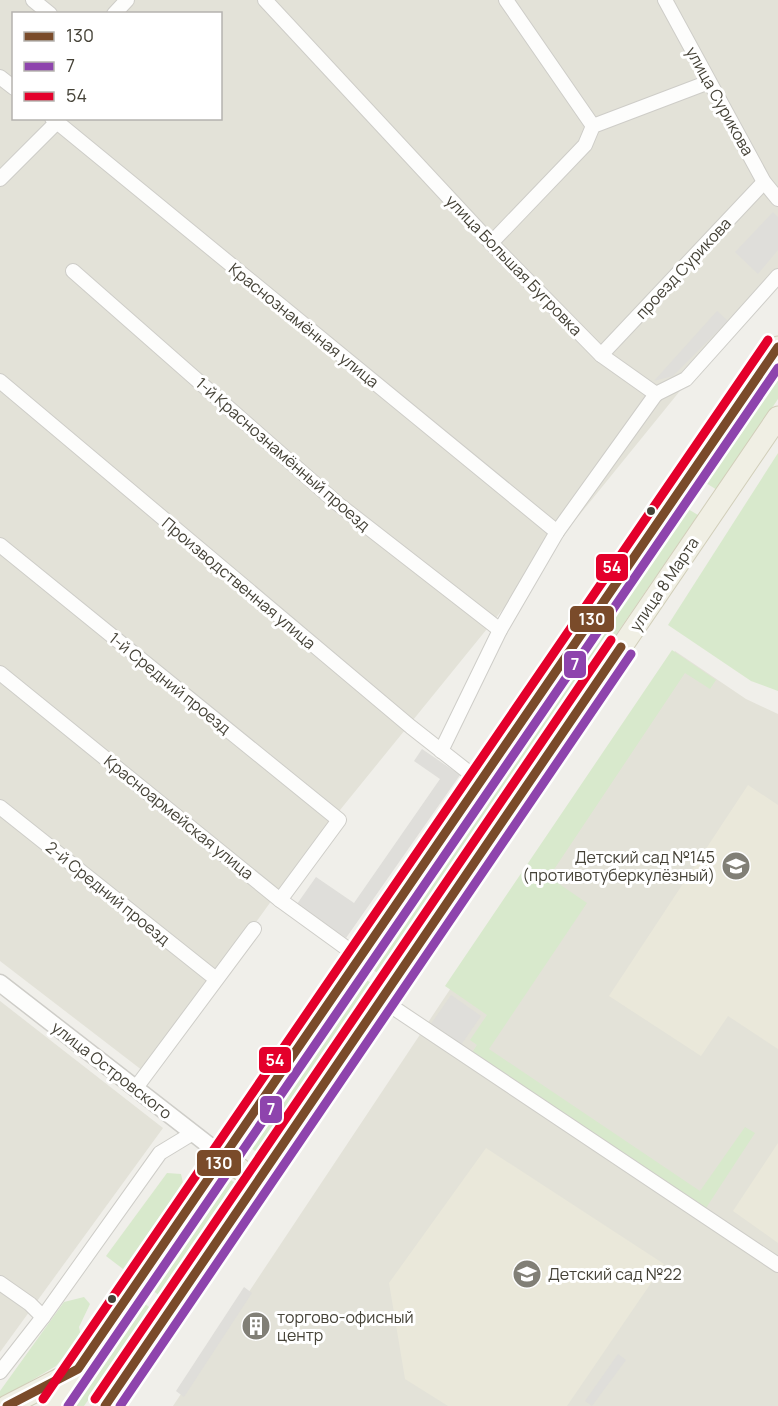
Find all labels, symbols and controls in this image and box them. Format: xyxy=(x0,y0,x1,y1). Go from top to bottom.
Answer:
legend xyxy=(12,12,222,120)
text: 130 xyxy=(66,23,94,47)
street label: улица Сурикова xyxy=(681,43,759,159)
text: 7 xyxy=(66,53,75,77)
text: 54 xyxy=(66,83,87,107)
street label: улица Большая Бугровка xyxy=(441,190,587,340)
street label: проезд Сурикова xyxy=(630,213,736,323)
street label: Краснознамённая улица xyxy=(224,257,384,393)
street label: 1-й Краснознамённый проезд xyxy=(191,372,375,536)
unlabelled marker xyxy=(645,505,657,517)
street label: Производственная улица xyxy=(157,512,321,654)
street label: улица 8 Марта xyxy=(624,533,704,635)
line badge: 54 xyxy=(595,553,629,582)
text: 54 xyxy=(602,556,622,578)
line badge: 130 xyxy=(569,605,615,633)
text: 130 xyxy=(579,608,605,630)
street label: 1-й Средний проезд xyxy=(105,627,236,739)
line badge: 7 xyxy=(563,650,587,679)
text: 7 xyxy=(571,653,579,675)
street label: Красноармейская улица xyxy=(100,750,258,884)
street label: 2-й Средний проезд xyxy=(41,836,175,950)
place label: Детский сад №145 (противотуберкулёзный) xyxy=(522,846,715,886)
school or university icon: Детский сад №145 (противотуберкулёзный) xyxy=(720,850,752,882)
street label: улица Островского xyxy=(47,1016,177,1124)
line badge: 54 xyxy=(258,1046,292,1074)
text: 54 xyxy=(265,1049,285,1071)
line badge: 7 xyxy=(259,1095,283,1124)
text: 7 xyxy=(267,1098,275,1120)
line badge: 130 xyxy=(196,1149,242,1177)
text: 130 xyxy=(206,1152,232,1174)
school or university icon: Детский сад №22 xyxy=(511,1258,543,1290)
place label: Детский сад №22 xyxy=(548,1263,682,1285)
unlabelled marker xyxy=(106,1293,118,1305)
place label: торгово-офисный центр xyxy=(277,1306,414,1346)
building icon: торгово-офисный центр xyxy=(240,1310,272,1342)

